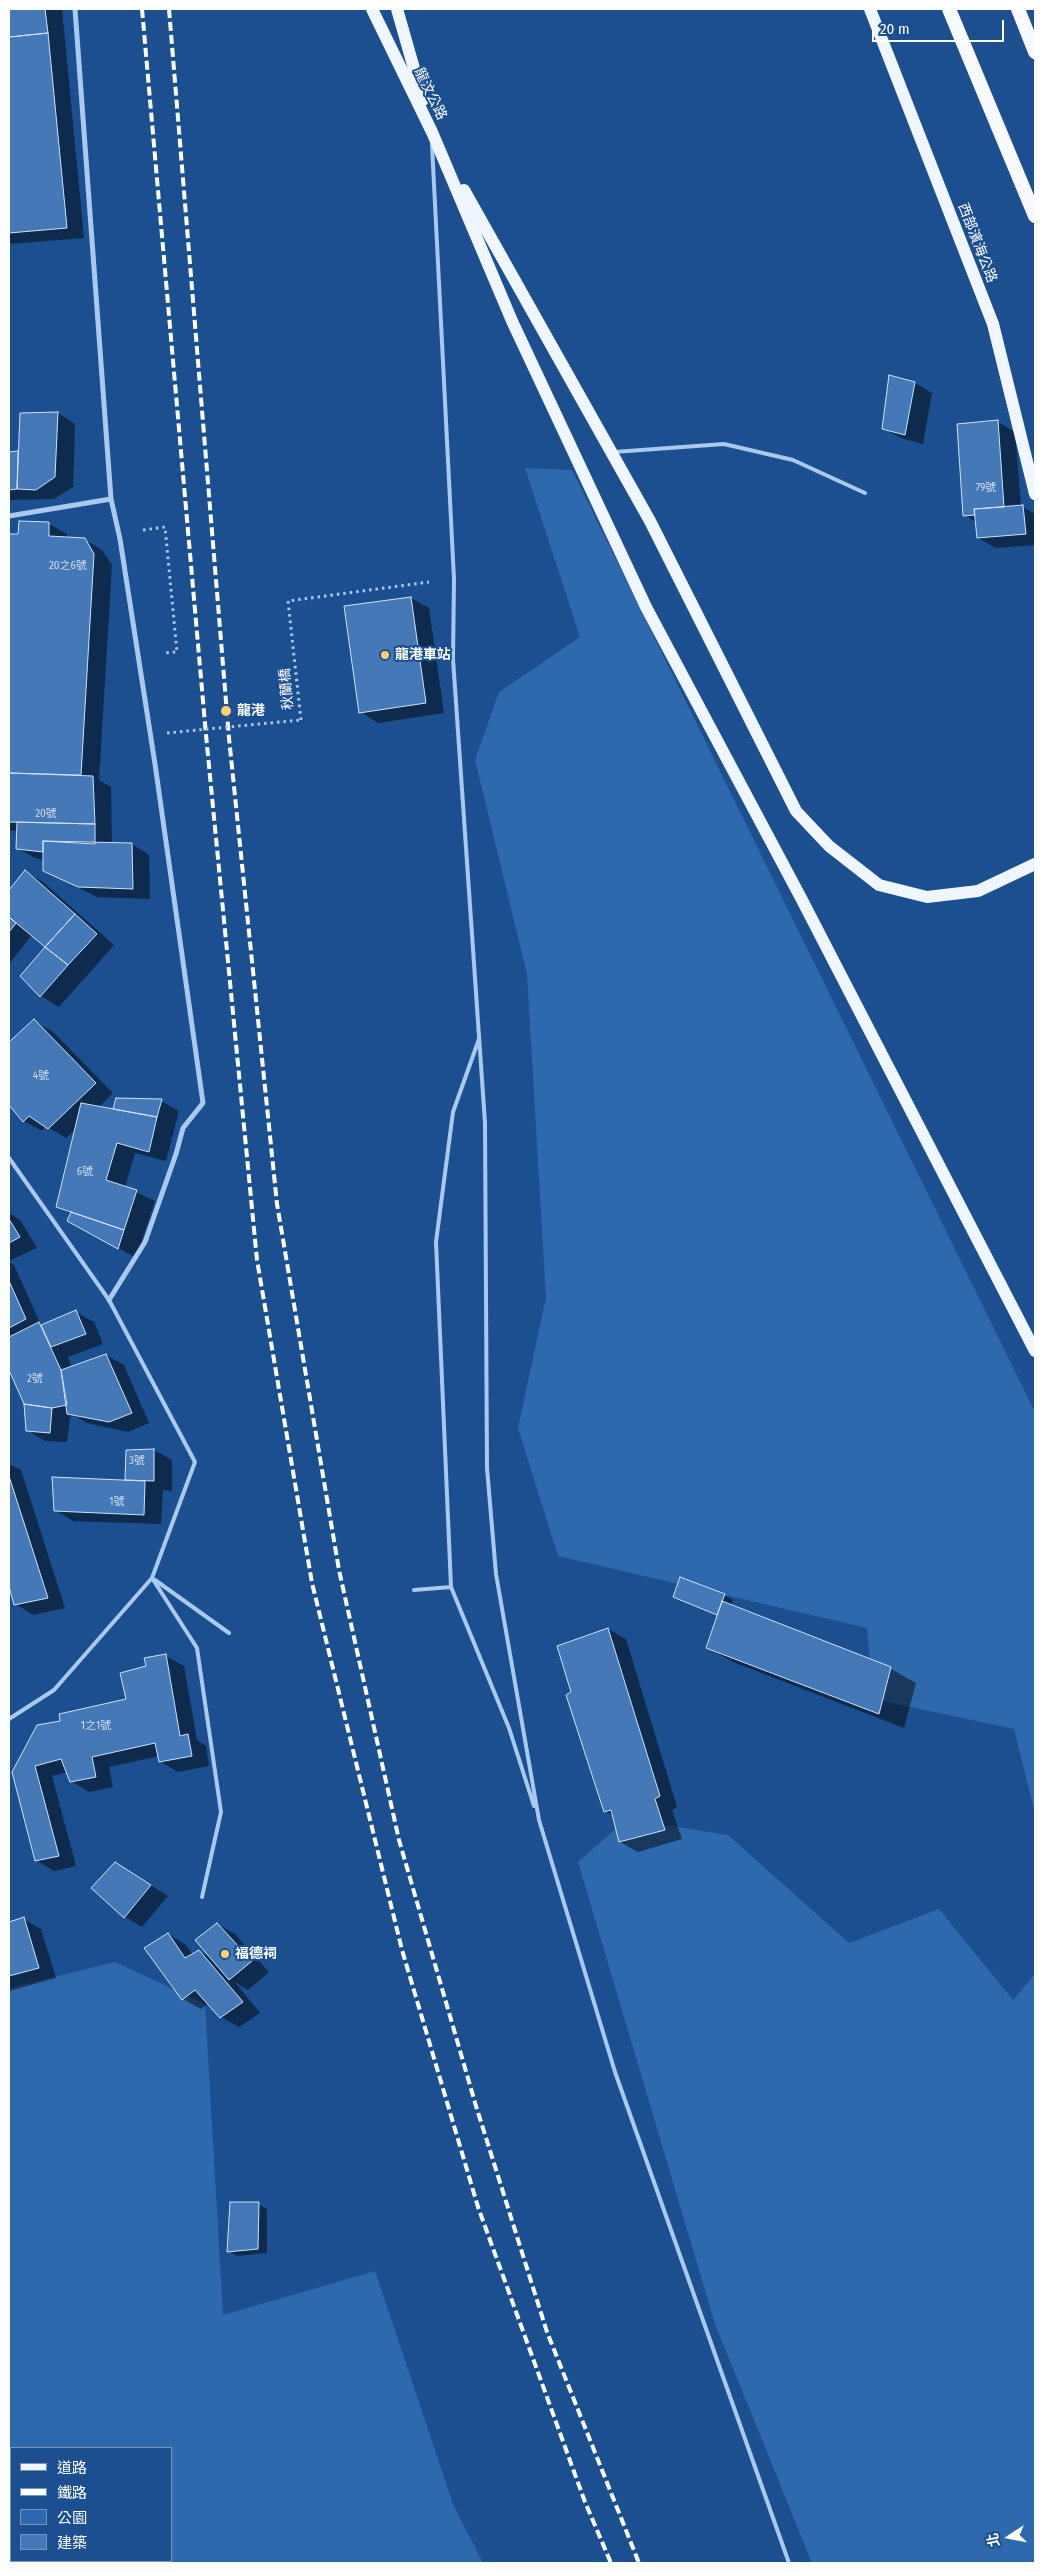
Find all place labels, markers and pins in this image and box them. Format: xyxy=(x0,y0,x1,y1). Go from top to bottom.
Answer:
place label: 龍港車站 xyxy=(395,647,451,663)
marker: 龍港車站 xyxy=(379,649,391,661)
place label: 龍港 xyxy=(237,703,265,719)
marker: 龍港 xyxy=(219,704,233,718)
place label: 福德祠 xyxy=(235,1946,277,1962)
marker: 福德祠 xyxy=(219,1948,231,1960)

